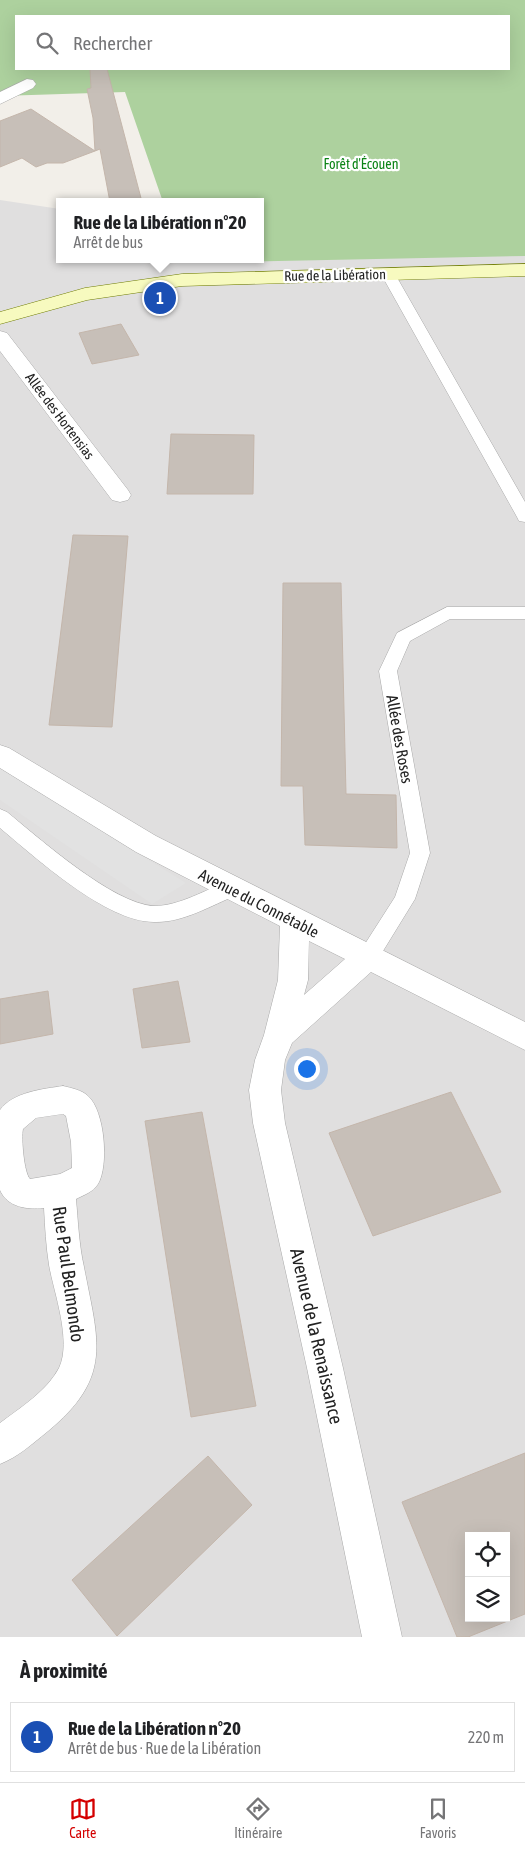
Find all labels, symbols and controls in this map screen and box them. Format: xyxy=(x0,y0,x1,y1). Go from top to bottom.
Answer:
search box xyxy=(15,15,510,70)
icon: search xyxy=(33,29,61,57)
text: Rechercher xyxy=(73,32,152,54)
park label: Forêt d'Écouen xyxy=(324,156,398,172)
popup xyxy=(56,198,264,263)
text: Rue de la Libération n°20 xyxy=(74,211,246,233)
text: Arrêt de bus xyxy=(74,233,143,251)
street label: Rue de la Libération xyxy=(284,266,386,284)
pin: 1 xyxy=(144,279,176,317)
street label: Allée des Hortensias xyxy=(22,370,98,462)
street label: Allée des Roses xyxy=(383,693,417,785)
street label: Avenue du Connétable xyxy=(196,865,322,941)
your location xyxy=(294,1056,320,1082)
street label: Rue Paul Belmondo xyxy=(49,1205,89,1343)
street label: Avenue de la Renaissance xyxy=(286,1246,348,1426)
map controls xyxy=(465,1532,510,1622)
button: locate xyxy=(465,1532,510,1577)
button: layers xyxy=(465,1577,510,1622)
text: À proximité xyxy=(20,1658,108,1682)
text: Rue de la Libération n°20 xyxy=(68,1717,241,1739)
text: 1 xyxy=(33,1728,41,1746)
text: 220 m xyxy=(468,1728,504,1746)
text: Arrêt de bus · Rue de la Libération xyxy=(68,1739,261,1757)
tab: Carte xyxy=(69,1795,97,1841)
tab: Itinéraire xyxy=(234,1795,282,1841)
tab: Favoris xyxy=(420,1795,456,1841)

